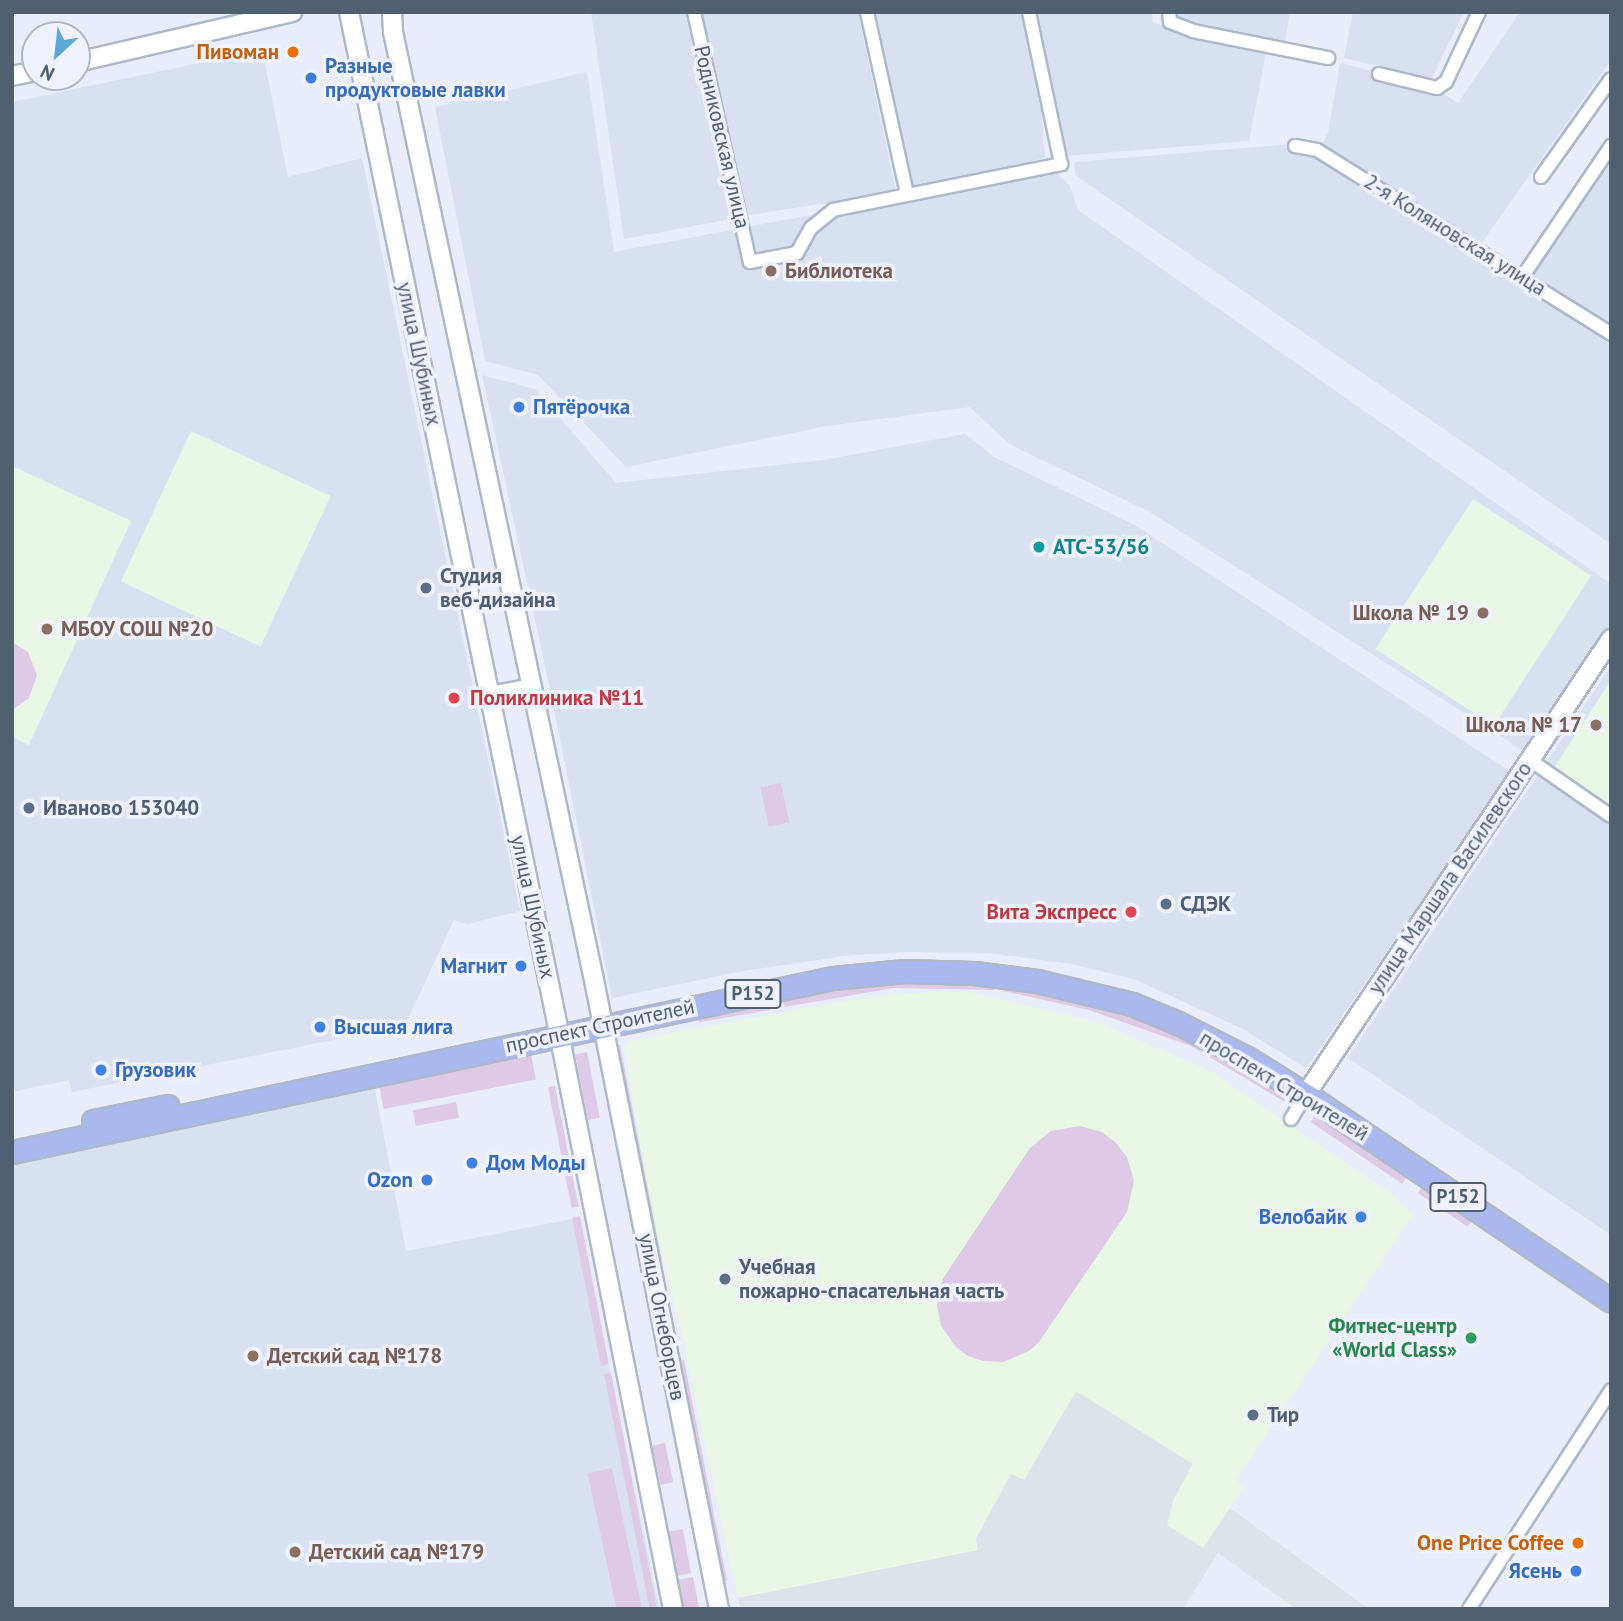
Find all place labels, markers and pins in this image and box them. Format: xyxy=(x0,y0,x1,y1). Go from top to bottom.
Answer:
place label: Пивоман xyxy=(197,39,279,65)
marker: Пивоман xyxy=(285,44,301,60)
place label: Разные продуктовые лавки xyxy=(325,53,506,103)
marker: Разные продуктовые лавки xyxy=(303,70,319,86)
place label: Библиотека xyxy=(785,258,893,284)
marker: Библиотека xyxy=(763,263,779,279)
place label: Пятёрочка xyxy=(533,394,630,420)
marker: Пятёрочка xyxy=(511,399,527,415)
place label: АТС-53/56 xyxy=(1053,534,1149,560)
marker: АТС-53/56 xyxy=(1031,539,1047,555)
place label: Студия веб-дизайна xyxy=(440,563,556,613)
marker: Студия веб-дизайна xyxy=(418,580,434,596)
place label: Школа № 19 xyxy=(1352,600,1469,626)
marker: Школа № 19 xyxy=(1475,605,1491,621)
place label: МБОУ СОШ №20 xyxy=(61,616,214,642)
marker: МБОУ СОШ №20 xyxy=(39,621,55,637)
place label: Поликлиника №11 xyxy=(470,685,644,711)
marker: Поликлиника №11 xyxy=(444,688,464,708)
place label: Школа № 17 xyxy=(1465,712,1582,738)
marker: Школа № 17 xyxy=(1588,717,1604,733)
place label: Иваново 153040 xyxy=(43,795,199,821)
marker: Иваново 153040 xyxy=(21,800,37,816)
place label: СДЭК xyxy=(1180,891,1231,917)
marker: СДЭК xyxy=(1158,896,1174,912)
place label: Вита Экспресс xyxy=(987,899,1117,925)
marker: Вита Экспресс xyxy=(1123,904,1139,920)
place label: Магнит xyxy=(440,953,507,979)
marker: Магнит xyxy=(513,958,529,974)
place label: Высшая лига xyxy=(334,1014,453,1040)
marker: Высшая лига xyxy=(312,1019,328,1035)
place label: Грузовик xyxy=(115,1057,196,1083)
marker: Грузовик xyxy=(93,1062,109,1078)
place label: Дом Моды xyxy=(486,1150,585,1176)
marker: Дом Моды xyxy=(464,1155,480,1171)
place label: Ozon xyxy=(367,1167,413,1193)
marker: Ozon xyxy=(419,1172,435,1188)
place label: Велобайк xyxy=(1259,1204,1347,1230)
marker: Велобайк xyxy=(1353,1209,1369,1225)
place label: Учебная пожарно-спасательная часть xyxy=(739,1254,1005,1304)
marker: Учебная пожарно-спасательная часть xyxy=(717,1271,733,1287)
place label: Фитнес-центр «World Class» xyxy=(1328,1313,1457,1363)
marker: Фитнес-центр «World Class» xyxy=(1463,1330,1479,1346)
place label: Детский сад №178 xyxy=(267,1343,442,1369)
marker: Детский сад №178 xyxy=(245,1348,261,1364)
place label: Тир xyxy=(1267,1402,1299,1428)
marker: Тир xyxy=(1245,1407,1261,1423)
place label: One Price Coffee xyxy=(1417,1530,1564,1556)
marker: One Price Coffee xyxy=(1570,1535,1586,1551)
place label: Детский сад №179 xyxy=(309,1539,484,1565)
marker: Детский сад №179 xyxy=(287,1544,303,1560)
place label: Ясень xyxy=(1509,1558,1562,1584)
marker: Ясень xyxy=(1568,1563,1584,1579)

